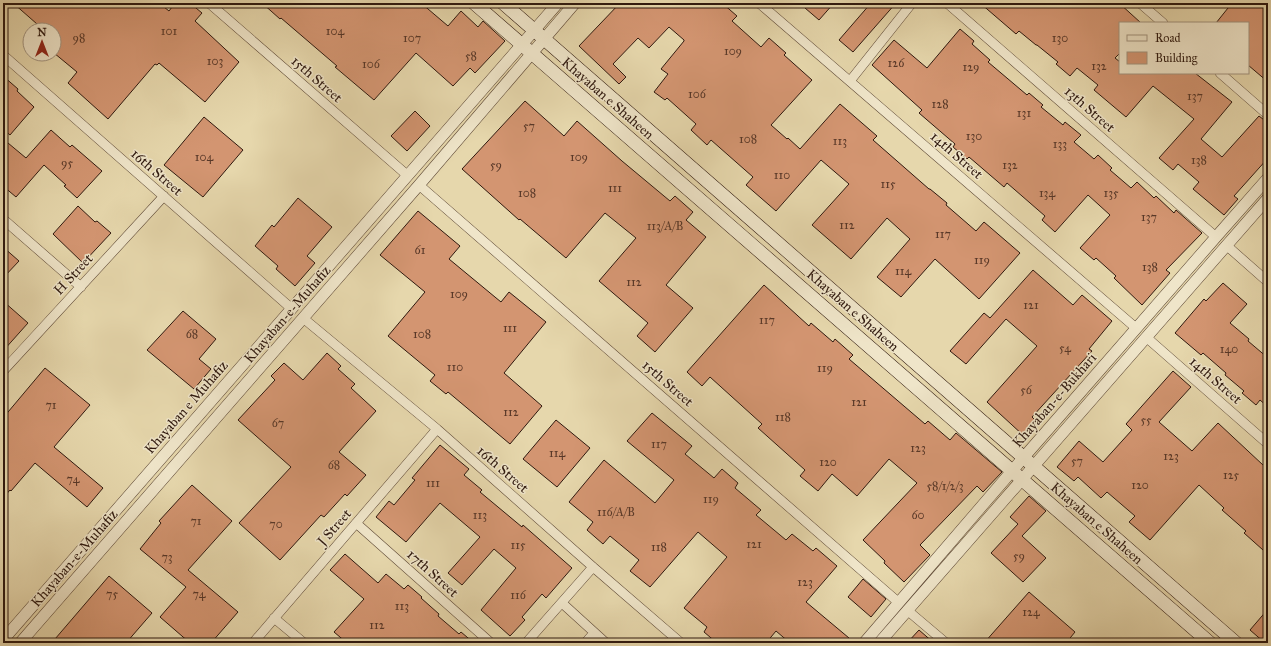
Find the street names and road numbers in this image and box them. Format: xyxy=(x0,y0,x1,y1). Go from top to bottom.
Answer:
street label: 15th Street xyxy=(288,52,346,106)
street label: Khayaban e Shaheen xyxy=(558,54,658,143)
street label: 13th Street xyxy=(1061,83,1119,136)
street label: 14th Street xyxy=(927,128,986,183)
street label: 16th Street xyxy=(127,145,186,200)
street label: H Street xyxy=(50,250,97,298)
street label: Khayaban-e-Muhafiz xyxy=(240,262,335,367)
street label: Khayaban e Shaheen xyxy=(803,266,903,355)
street label: Khayaban-e-Bukhari xyxy=(1009,350,1100,451)
street label: 14th Street xyxy=(1186,353,1245,408)
street label: 15th Street xyxy=(639,356,697,410)
street label: Khayaban e Muhafiz xyxy=(141,357,232,457)
street label: 16th Street xyxy=(473,442,532,497)
street label: Khayaban e Shaheen xyxy=(1047,479,1147,568)
street label: J Street xyxy=(312,505,356,551)
street label: Khayaban-e-Muhafiz xyxy=(27,506,122,611)
street label: 17th Street xyxy=(403,546,462,601)

